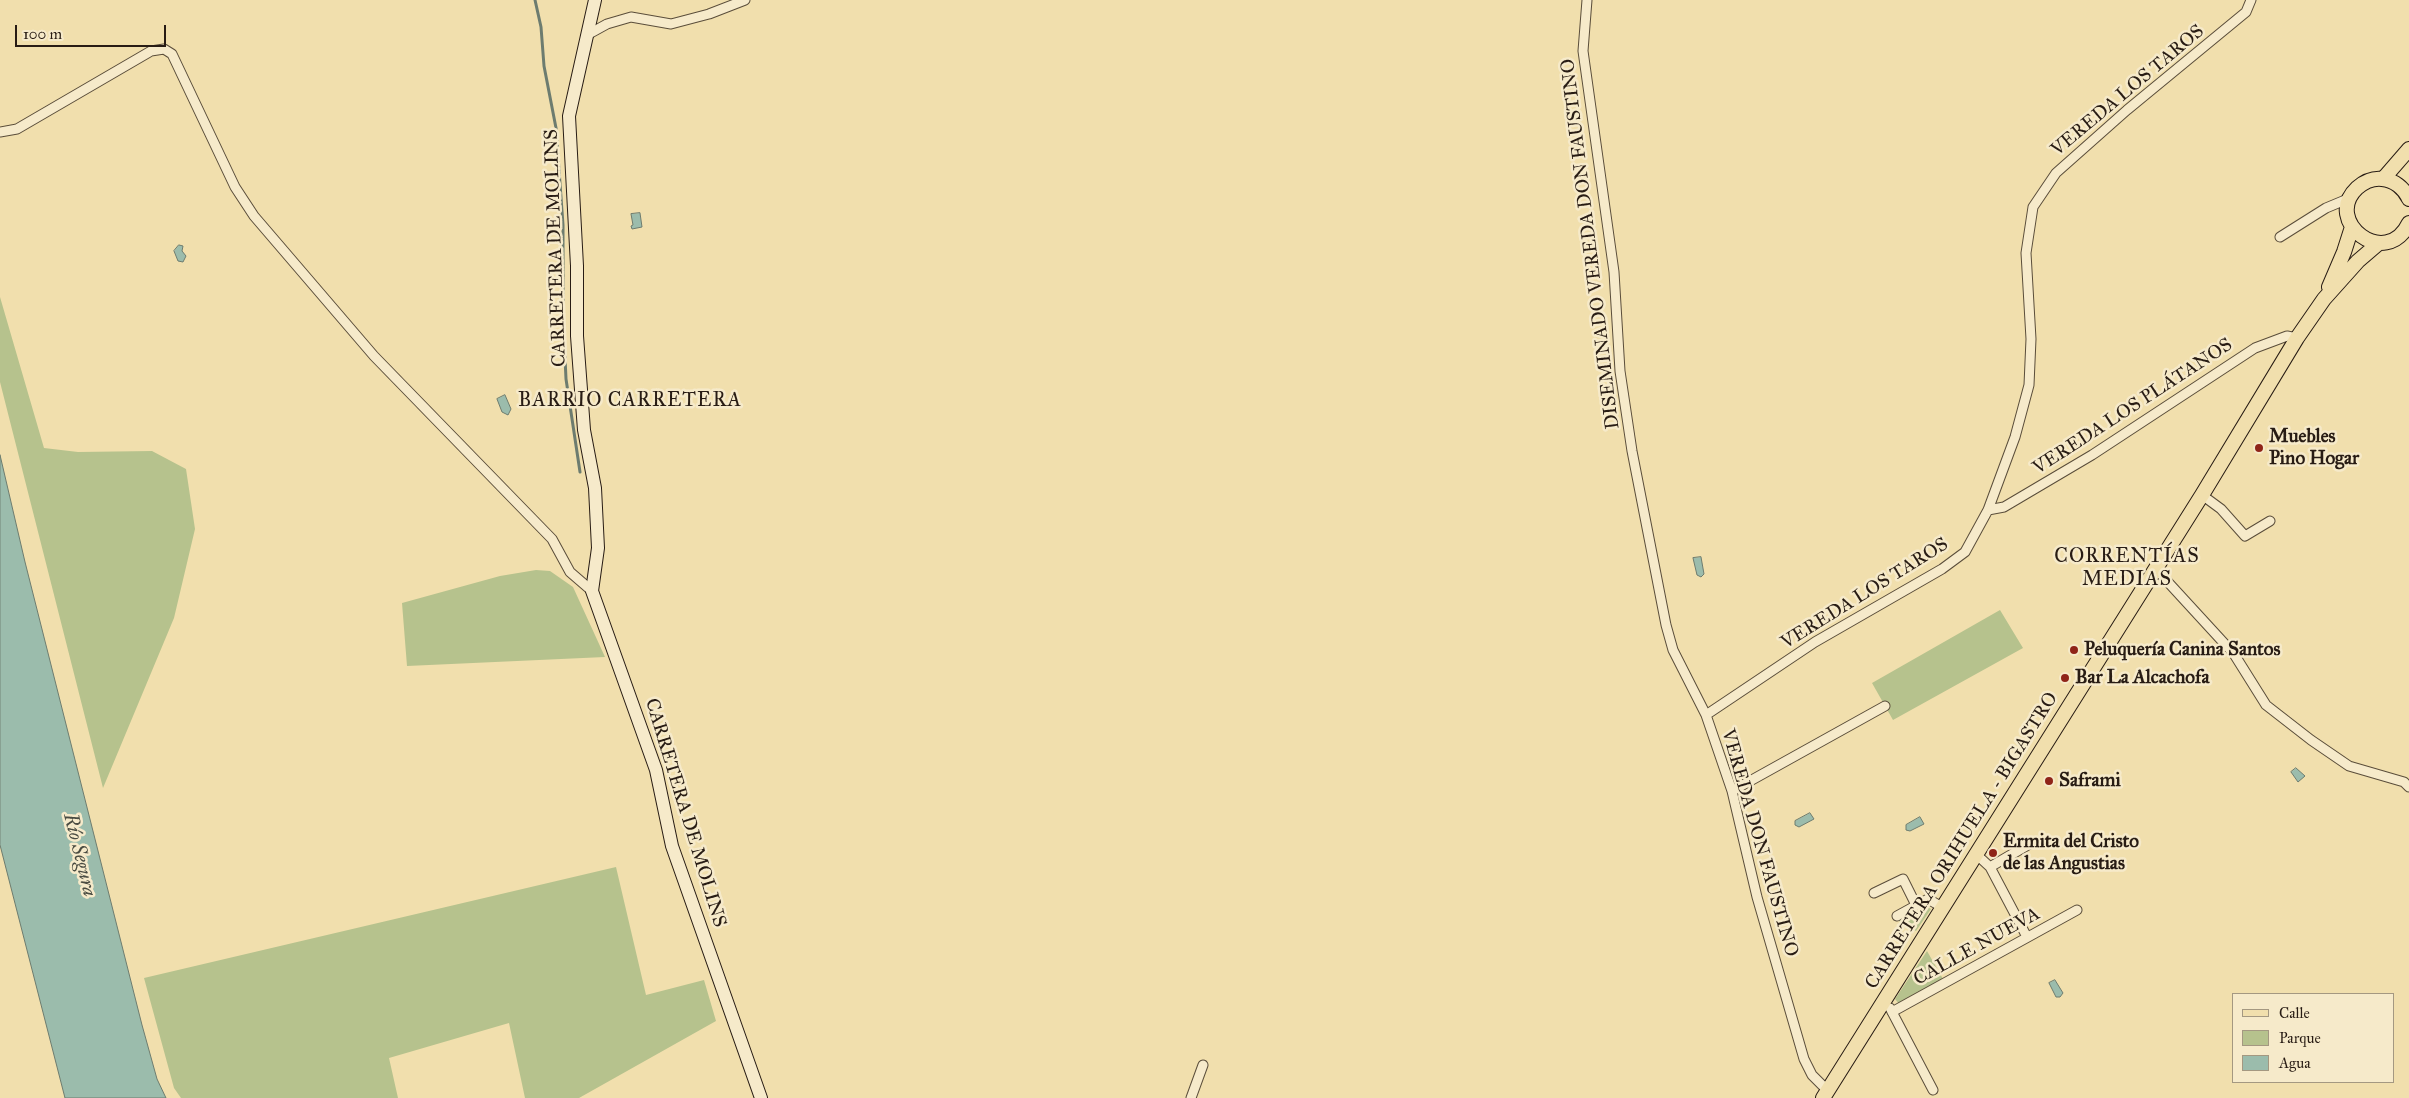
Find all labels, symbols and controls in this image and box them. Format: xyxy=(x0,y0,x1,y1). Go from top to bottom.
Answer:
scale bar xyxy=(18,15,169,47)
street label: VEREDA LOS TAROS xyxy=(2047,20,2209,162)
text: 100 m xyxy=(23,25,62,43)
street label: DISEMINADO VEREDA DON FAUSTINO xyxy=(1557,57,1625,431)
street label: CARRETERA DE MOLINS xyxy=(540,129,572,367)
street label: VEREDA LOS PLÁTANOS xyxy=(2029,334,2237,480)
district label: BARRIO CARRETERA xyxy=(516,389,744,413)
place label: Muebles Pino Hogar xyxy=(2269,426,2359,470)
marker: Muebles Pino Hogar xyxy=(2253,442,2265,454)
street label: VEREDA LOS TAROS xyxy=(1777,533,1953,655)
district label: CORRENTÍAS MEDIAS xyxy=(2053,545,2201,592)
place label: Peluquería Canina Santos xyxy=(2084,639,2280,661)
marker: Peluquería Canina Santos xyxy=(2068,644,2080,656)
place label: Bar La Alcachofa xyxy=(2075,667,2209,689)
marker: Bar La Alcachofa xyxy=(2059,672,2071,684)
street label: CARRETERA ORIHUELA - BIGASTRO xyxy=(1861,688,2063,994)
street label: CARRETERA DE MOLINS xyxy=(639,696,731,930)
street label: VEREDA DON FAUSTINO xyxy=(1716,727,1802,959)
place label: Saframi xyxy=(2059,770,2121,792)
marker: Saframi xyxy=(2043,775,2055,787)
water label: Río Segura xyxy=(57,811,101,899)
place label: Ermita del Cristo de las Angustias xyxy=(2003,831,2139,875)
marker: Ermita del Cristo de las Angustias xyxy=(1987,847,1999,859)
street label: CALLE NUEVA xyxy=(1910,903,2044,991)
legend xyxy=(2232,993,2394,1083)
text: Calle xyxy=(2279,1004,2310,1022)
text: Parque xyxy=(2279,1029,2321,1047)
text: Agua xyxy=(2279,1054,2311,1072)

